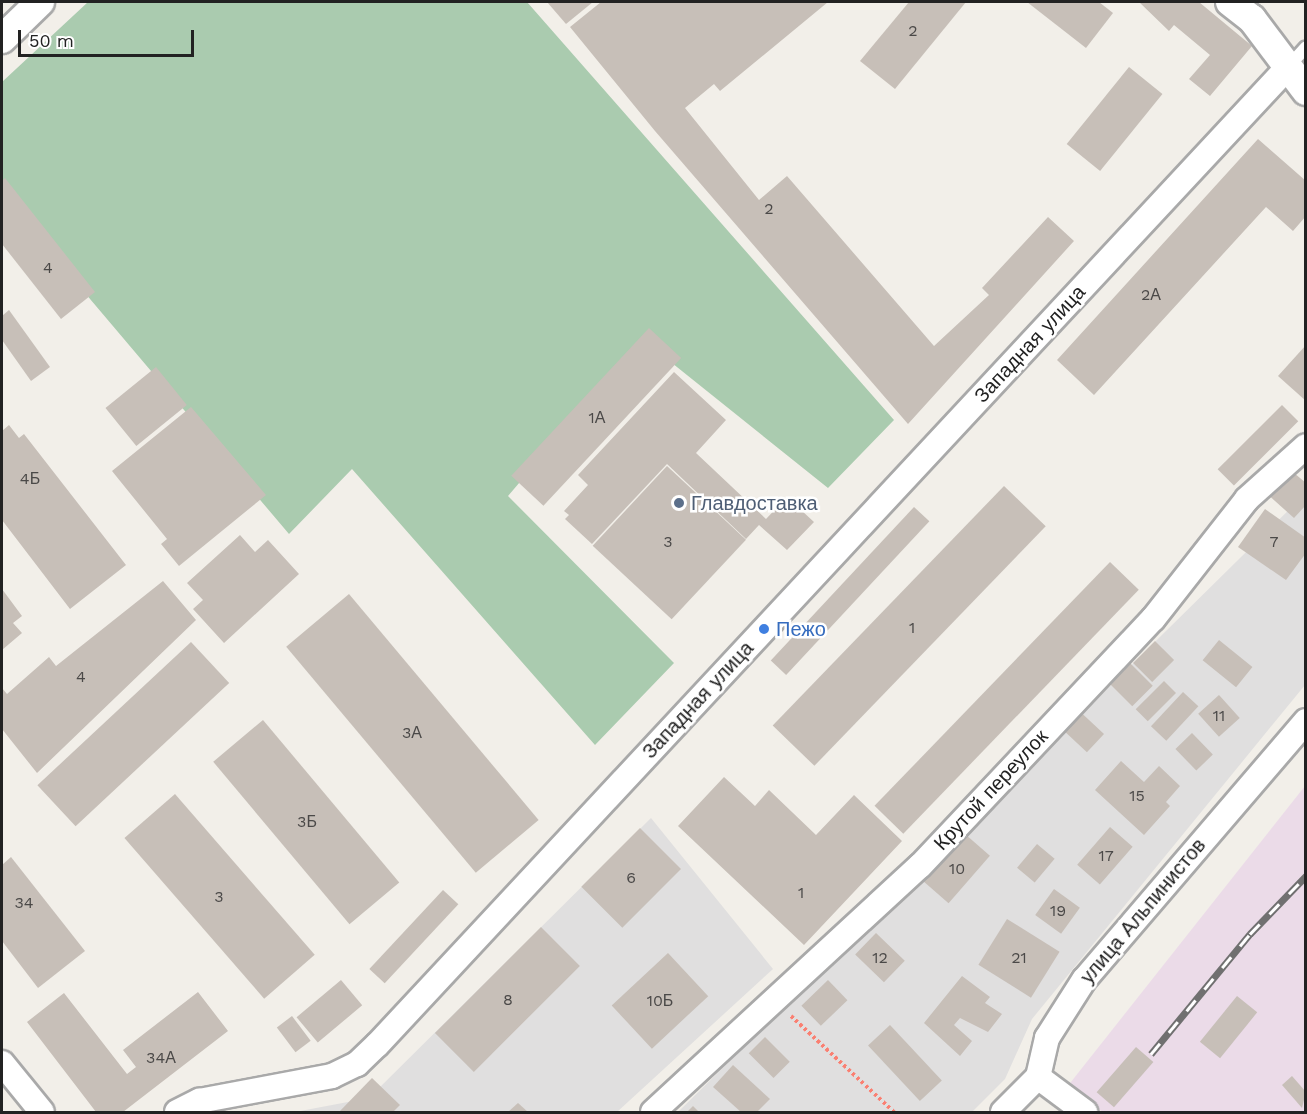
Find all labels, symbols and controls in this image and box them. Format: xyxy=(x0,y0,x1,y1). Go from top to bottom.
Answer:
scale bar xyxy=(21,18,196,56)
house number: 2 xyxy=(908,21,918,41)
text: 50 m xyxy=(29,30,74,51)
house number: 2 xyxy=(764,199,774,219)
house number: 4 xyxy=(43,258,53,278)
street label: Западная улица xyxy=(970,280,1090,408)
house number: 2А xyxy=(1141,285,1161,305)
house number: 1А xyxy=(589,408,605,428)
house number: 4Б xyxy=(20,469,40,489)
place label: Главдоставка xyxy=(691,491,818,515)
marker: Главдоставка xyxy=(672,496,686,510)
house number: 3 xyxy=(663,532,673,552)
house number: 7 xyxy=(1270,532,1278,552)
place label: Пежо xyxy=(776,617,826,641)
house number: 1 xyxy=(909,618,915,638)
marker: Пежо xyxy=(757,622,771,636)
street label: Западная улица xyxy=(638,636,758,764)
house number: 4 xyxy=(76,667,86,687)
house number: 11 xyxy=(1213,706,1225,726)
house number: 3А xyxy=(402,723,422,743)
street label: Крутой переулок xyxy=(929,725,1053,855)
house number: 15 xyxy=(1129,786,1145,806)
house number: 3Б xyxy=(297,812,317,832)
street label: улица Альпинистов xyxy=(1075,834,1211,988)
house number: 17 xyxy=(1098,846,1114,866)
house number: 10 xyxy=(949,859,965,879)
house number: 6 xyxy=(626,868,636,888)
house number: 1 xyxy=(798,883,804,903)
house number: 3 xyxy=(214,887,224,907)
house number: 34 xyxy=(14,893,34,913)
house number: 19 xyxy=(1050,901,1066,921)
house number: 12 xyxy=(872,948,888,968)
house number: 21 xyxy=(1011,948,1027,968)
house number: 8 xyxy=(503,990,513,1010)
house number: 10Б xyxy=(647,991,673,1011)
house number: 34А xyxy=(146,1048,176,1068)

